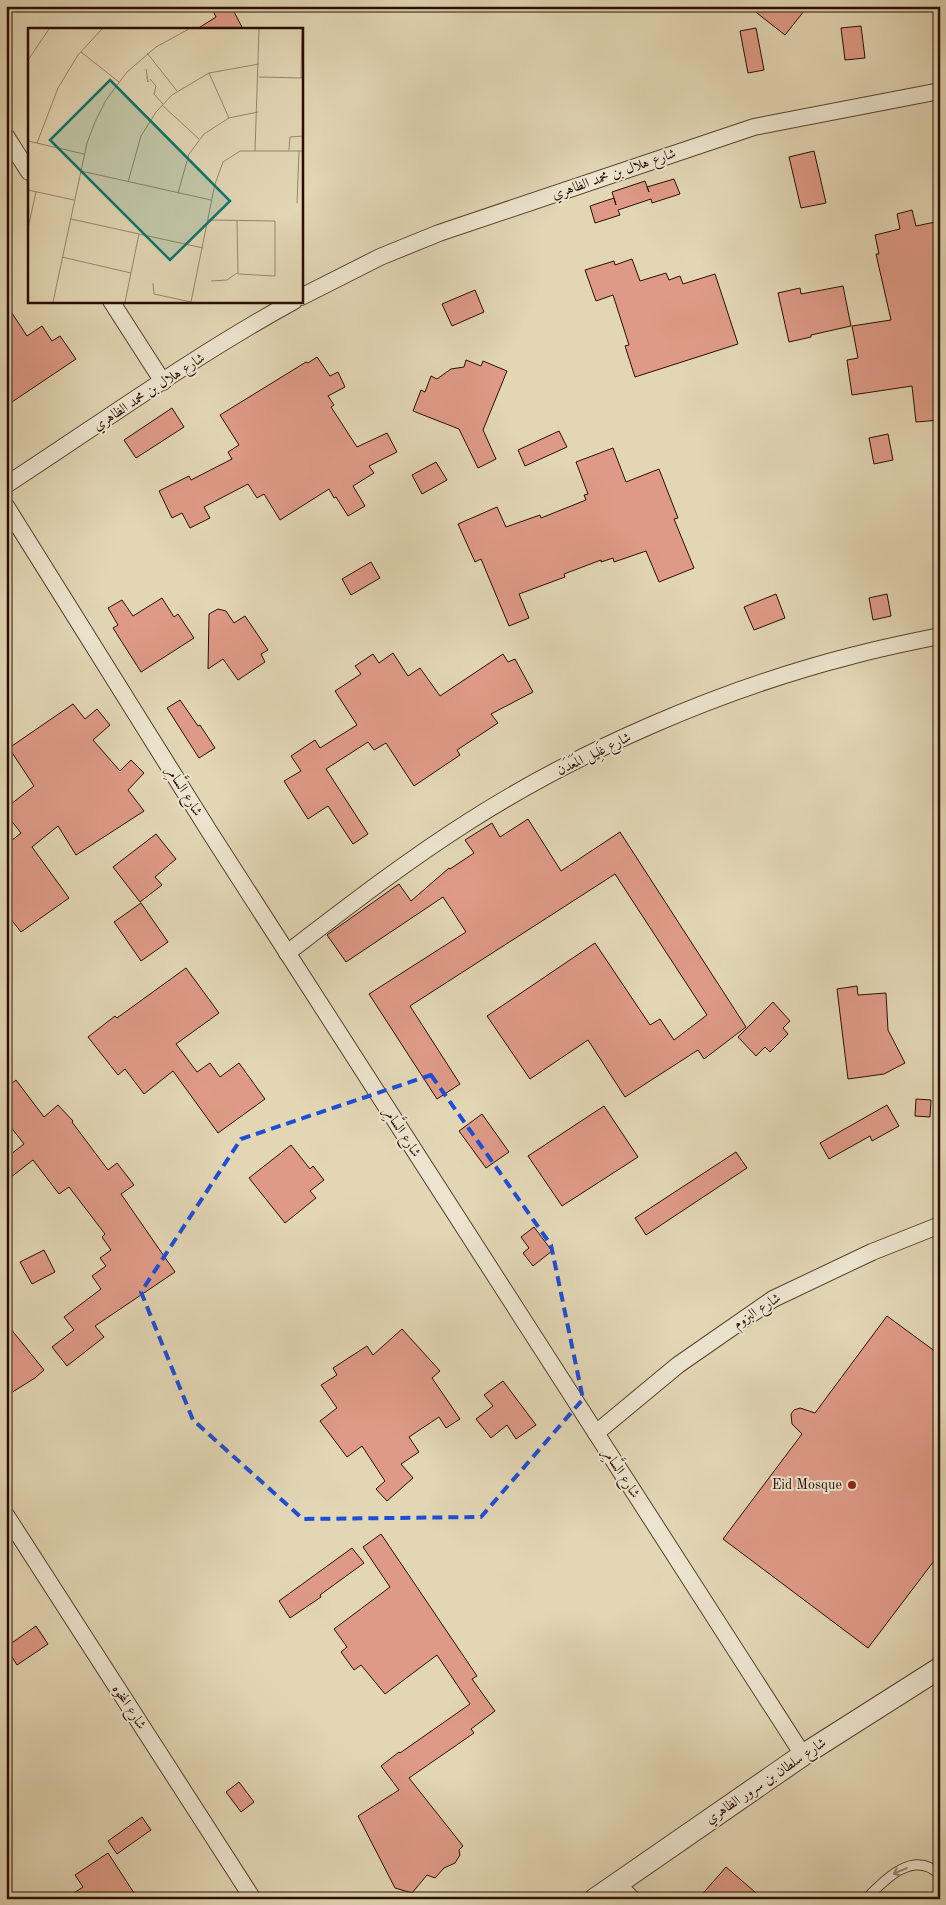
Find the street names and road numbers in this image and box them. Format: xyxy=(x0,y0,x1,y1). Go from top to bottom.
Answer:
street label: شارع هلال بن محمد الظاهري xyxy=(550,146,679,206)
street label: شارع هلال بن محمد الظاهري xyxy=(91,351,210,437)
street label: شارع غَلِيل المَعَدَن xyxy=(553,726,635,782)
street label: شارع السَّامِر xyxy=(160,760,210,821)
street label: شارع السَّامِر xyxy=(377,1101,428,1162)
street label: شارع البزوم xyxy=(731,1291,786,1336)
street label: شارع السَّامِر xyxy=(596,1442,647,1503)
street label: شارع المخوه xyxy=(106,1682,149,1734)
street label: شارع سلطان بن سرور الظاهري xyxy=(703,1735,831,1830)

